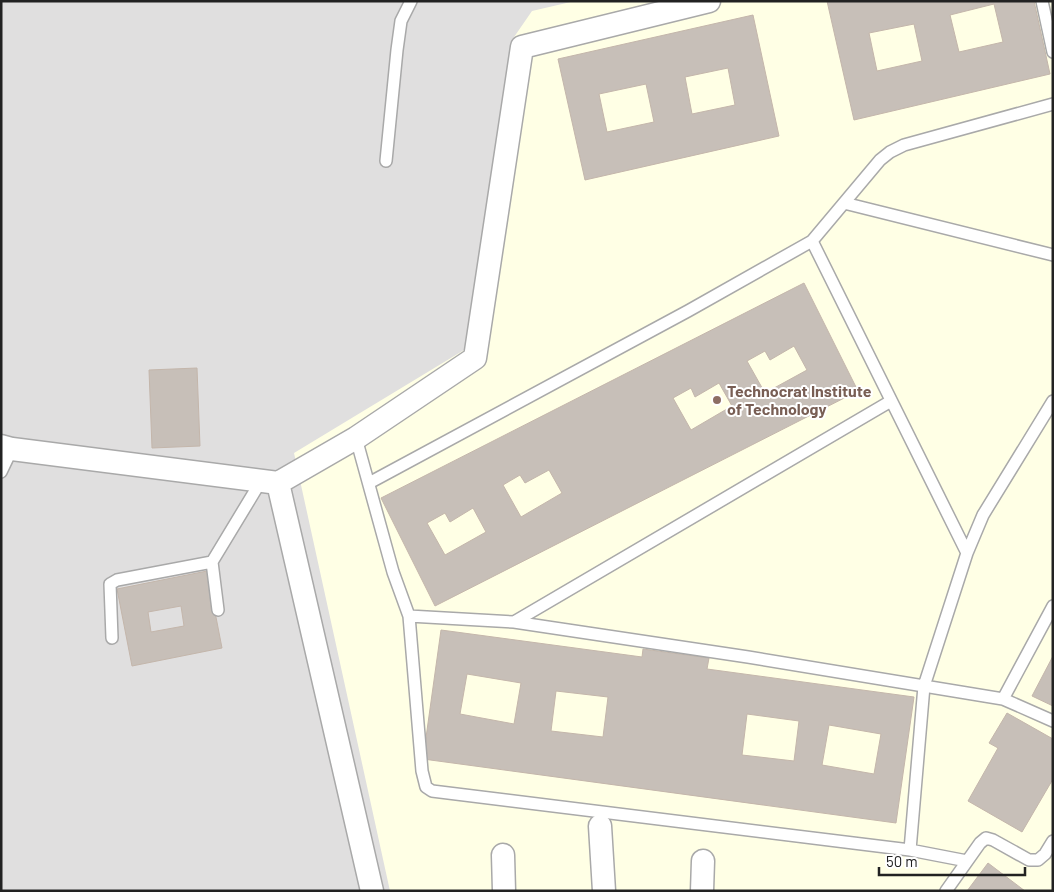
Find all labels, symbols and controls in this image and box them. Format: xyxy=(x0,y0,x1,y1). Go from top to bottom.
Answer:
place label: Technocrat Institute of Technology xyxy=(727,381,872,418)
marker: Technocrat Institute of Technology xyxy=(711,394,723,406)
scale bar xyxy=(879,844,1025,876)
text: 50 m xyxy=(886,852,918,870)

